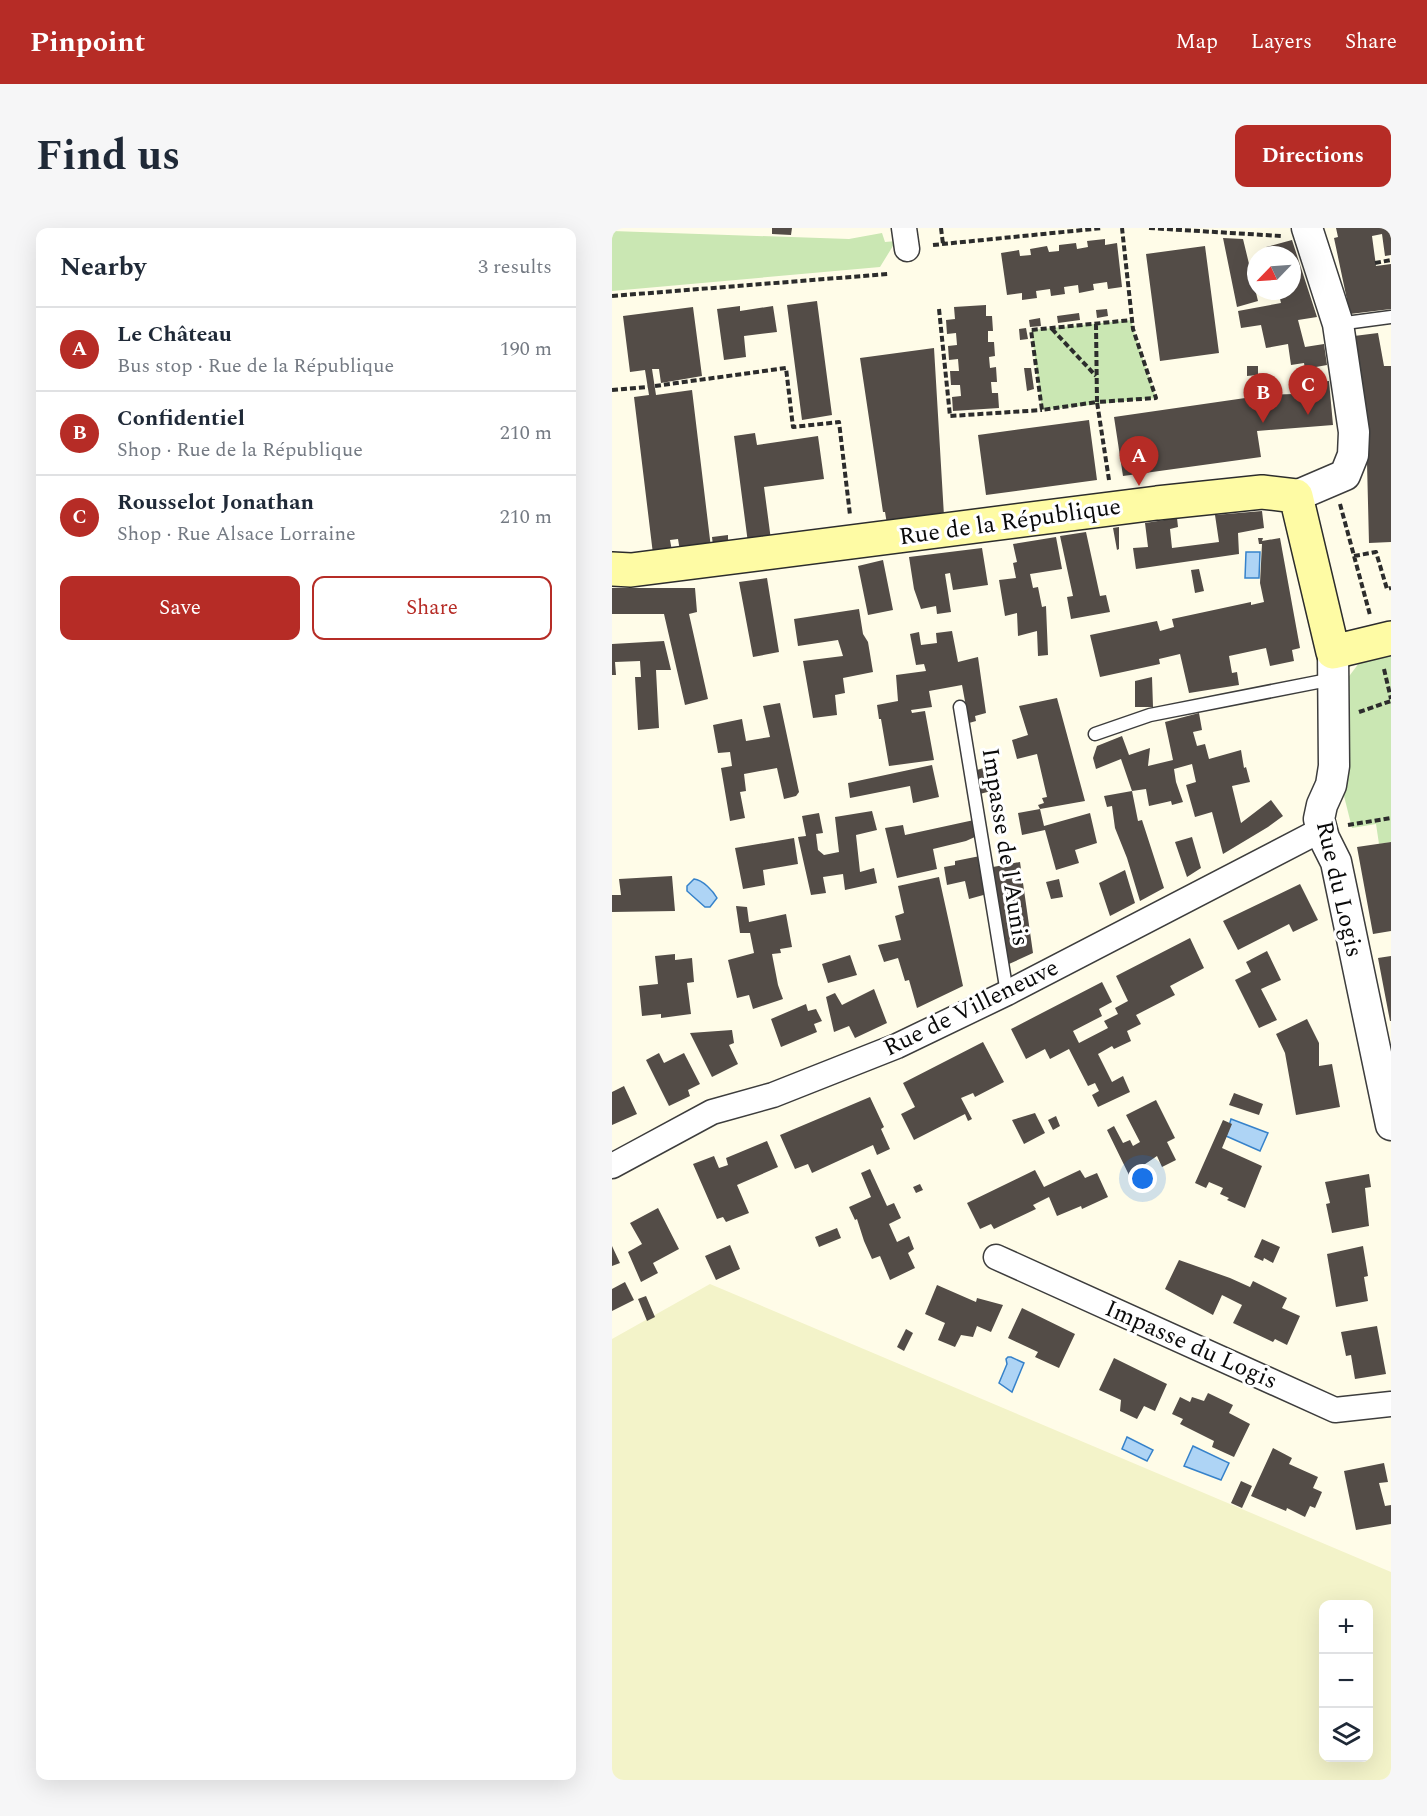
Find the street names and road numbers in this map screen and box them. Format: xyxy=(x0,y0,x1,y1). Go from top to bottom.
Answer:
street label: Rue de la République xyxy=(897,489,1123,555)
street label: Impasse de l'Aunis xyxy=(972,745,1038,949)
street label: Rue du Logis xyxy=(1306,817,1372,961)
street label: Rue de Villeneuve xyxy=(877,950,1065,1066)
street label: Impasse du Logis xyxy=(1099,1291,1283,1399)

